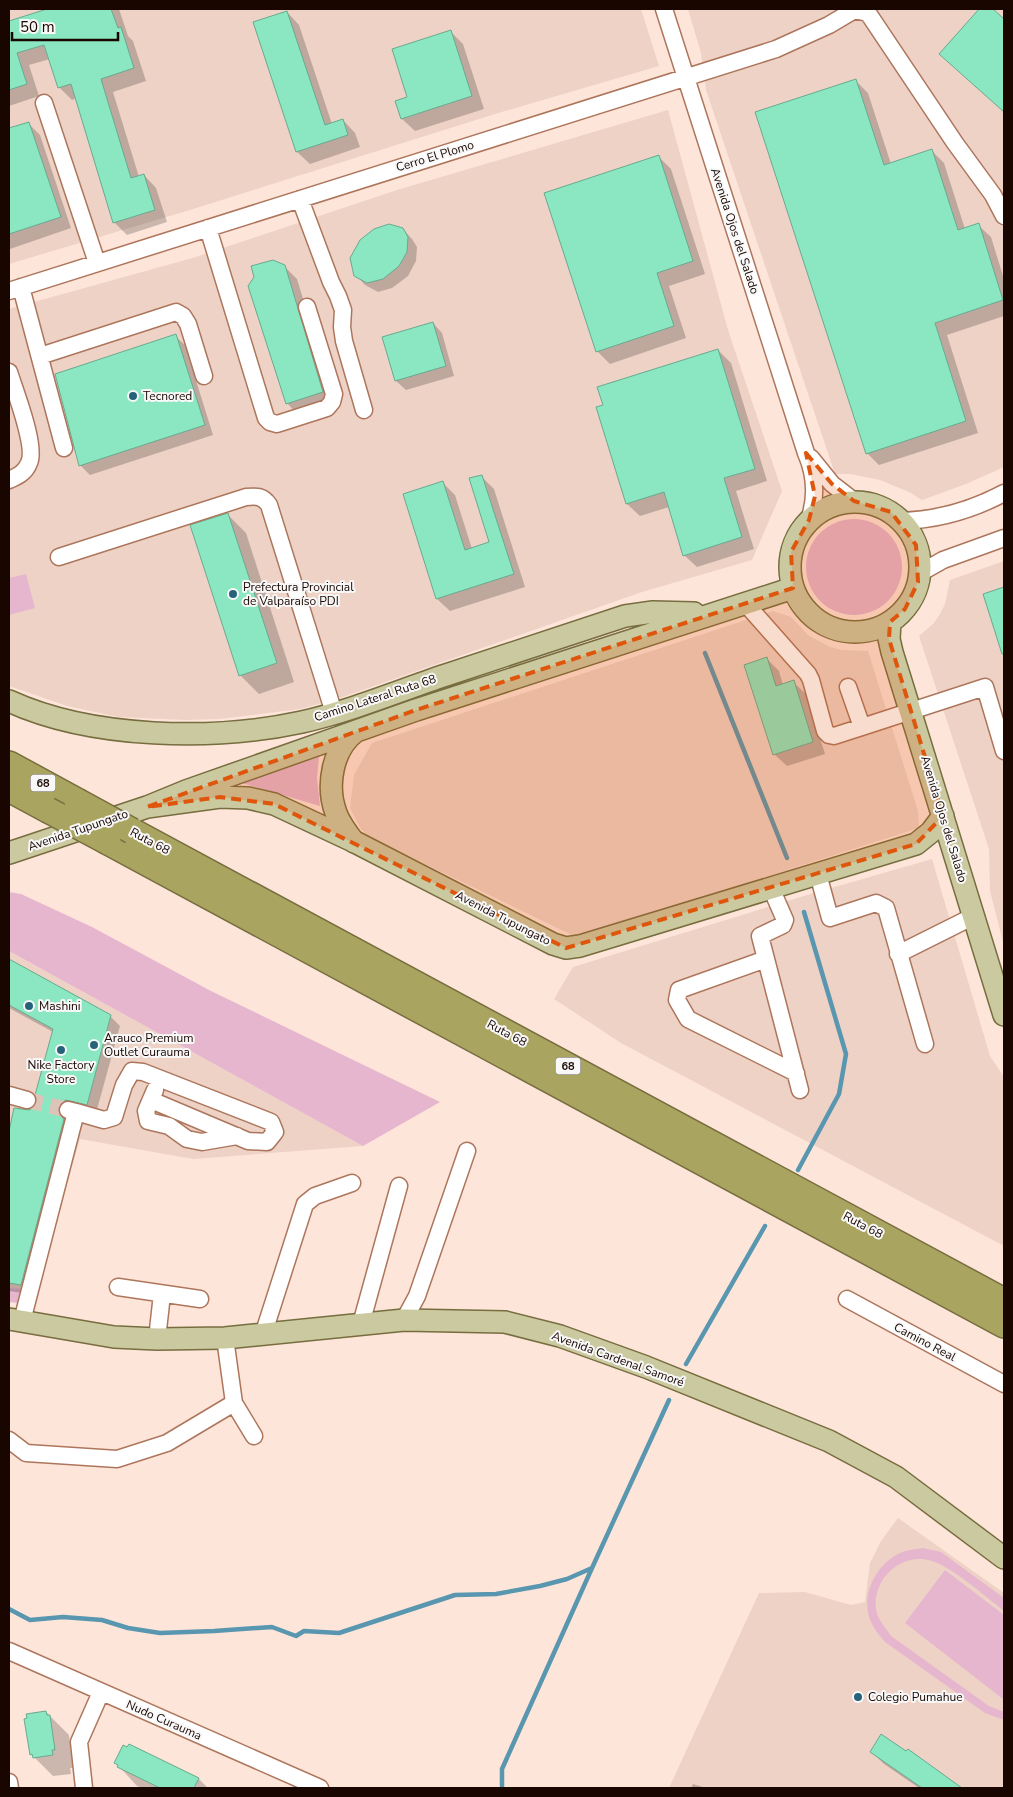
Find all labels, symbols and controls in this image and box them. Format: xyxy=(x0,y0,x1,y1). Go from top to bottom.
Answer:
scale bar xyxy=(12,10,119,42)
text: 50 m xyxy=(20,17,55,37)
street label: Cerro El Plomo xyxy=(394,136,476,175)
street label: Avenida Ojos del Salado xyxy=(707,166,763,296)
place label: Tecnored xyxy=(143,388,192,404)
marker: Tecnored xyxy=(127,390,139,402)
place label: Prefectura Provincial de Valparaíso PDI xyxy=(243,579,354,609)
marker: Prefectura Provincial de Valparaíso PDI xyxy=(227,588,239,600)
street label: Camino Lateral Ruta 68 xyxy=(312,671,438,725)
street label: Avenida Ojos del Salado xyxy=(917,754,971,885)
road number: 68 xyxy=(30,774,56,791)
street label: Avenida Tupungato xyxy=(26,805,130,855)
street label: Ruta 68 xyxy=(127,824,173,858)
street label: Avenida Tupungato xyxy=(453,887,554,949)
place label: Mashini xyxy=(39,998,81,1014)
marker: Mashini xyxy=(23,1000,35,1012)
street label: Ruta 68 xyxy=(484,1016,530,1050)
place label: Arauco Premium Outlet Curauma xyxy=(104,1030,193,1060)
marker: Arauco Premium Outlet Curauma xyxy=(88,1039,100,1051)
marker: Nike Factory Store xyxy=(55,1044,67,1056)
place label: Nike Factory Store xyxy=(28,1057,95,1087)
road number: 68 xyxy=(556,1058,580,1074)
street label: Ruta 68 xyxy=(840,1208,886,1242)
street label: Camino Real xyxy=(891,1319,959,1365)
street label: Avenida Cardenal Samoré xyxy=(550,1328,686,1390)
place label: Colegio Pumahue xyxy=(868,1689,963,1705)
marker: Colegio Pumahue xyxy=(852,1691,864,1703)
street label: Nudo Curauma xyxy=(124,1696,204,1744)

